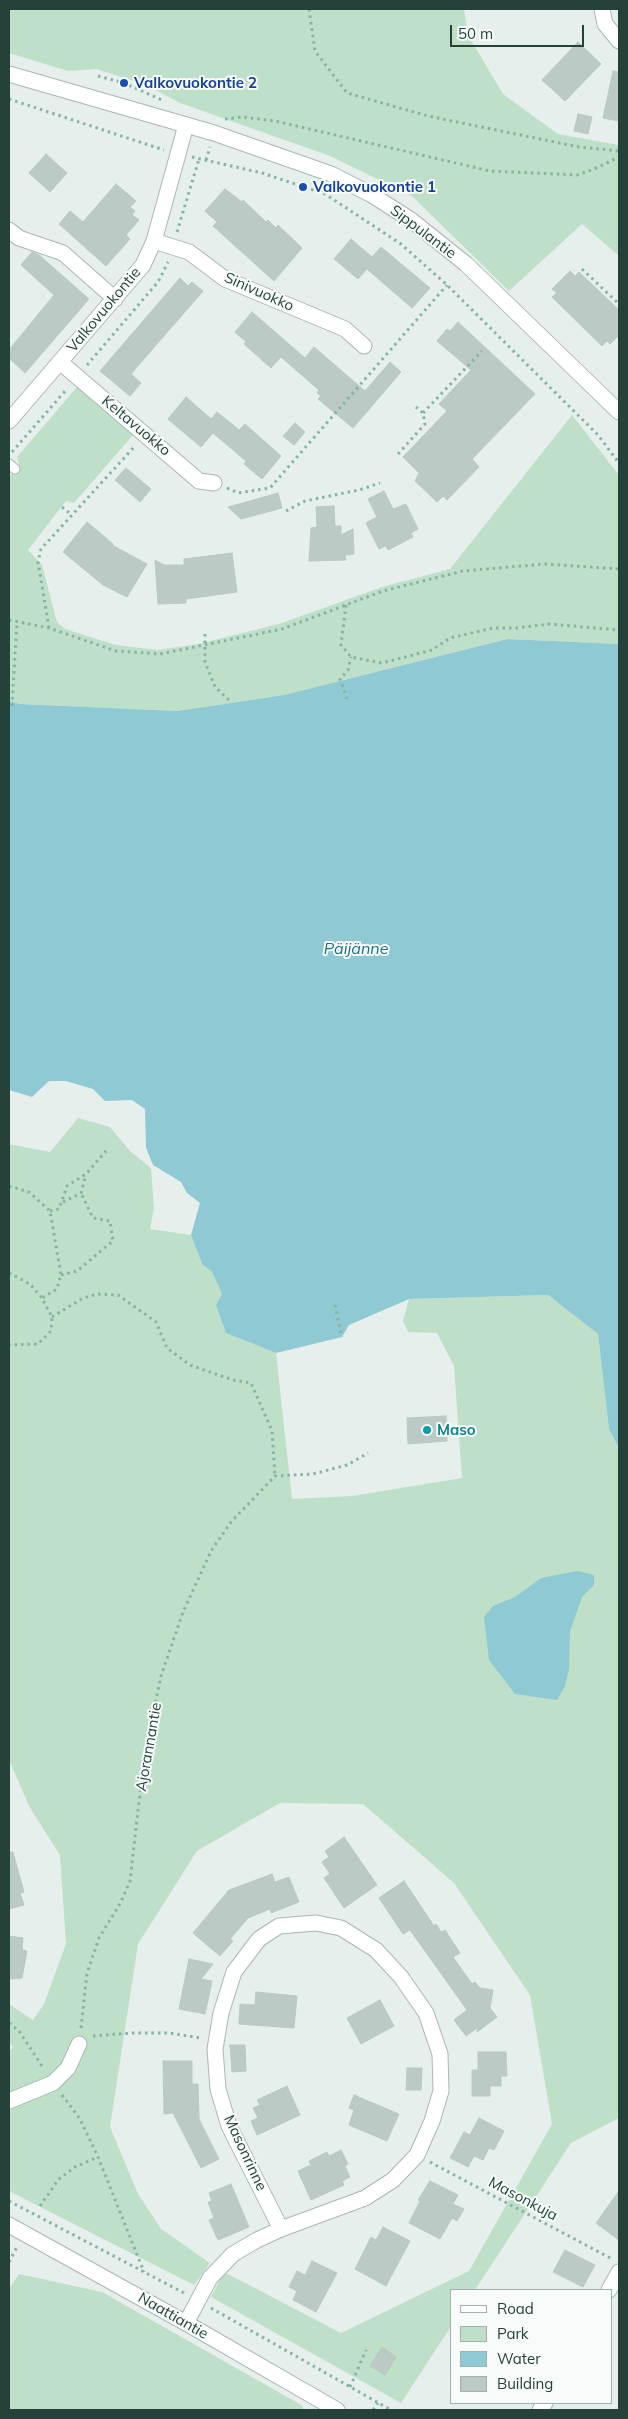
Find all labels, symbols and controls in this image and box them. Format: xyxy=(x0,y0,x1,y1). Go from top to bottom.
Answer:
scale bar xyxy=(453,15,587,47)
text: 50 m xyxy=(458,24,493,43)
place label: Valkovuokontie 2 xyxy=(134,74,257,92)
marker: Valkovuokontie 2 xyxy=(118,77,130,89)
place label: Valkovuokontie 1 xyxy=(313,178,436,196)
marker: Valkovuokontie 1 xyxy=(297,181,309,193)
street label: Sippulantie xyxy=(386,201,460,263)
street label: Valkovuokontie xyxy=(63,264,145,356)
street label: Sinivuokko xyxy=(221,269,297,315)
street label: Keltavuokko xyxy=(98,392,174,460)
water label: Päijänne xyxy=(324,939,388,959)
place label: Maso xyxy=(437,1421,476,1439)
marker: Maso xyxy=(421,1424,433,1436)
street label: Ajorannantie xyxy=(132,1701,166,1793)
street label: Masonrinne xyxy=(220,2112,270,2194)
street label: Masonkuja xyxy=(485,2173,561,2225)
street label: Naattiantie xyxy=(135,2289,211,2343)
legend xyxy=(450,2289,613,2404)
text: Road xyxy=(497,2299,534,2318)
text: Park xyxy=(497,2324,529,2343)
text: Water xyxy=(497,2349,541,2368)
text: Building xyxy=(497,2374,553,2393)

